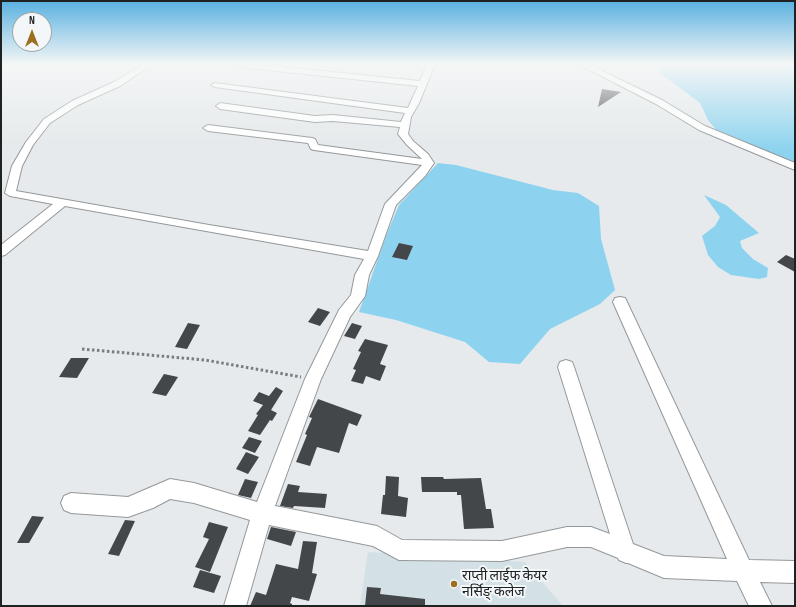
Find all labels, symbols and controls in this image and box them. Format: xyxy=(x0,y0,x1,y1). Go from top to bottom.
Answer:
north arrow xyxy=(12,12,52,52)
text: N xyxy=(29,14,35,27)
place label: राप्ती लाईफ केयर नर्सिङ् कलेज xyxy=(462,568,547,600)
marker: राप्ती लाईफ केयर नर्सिङ् कलेज xyxy=(449,579,459,589)

